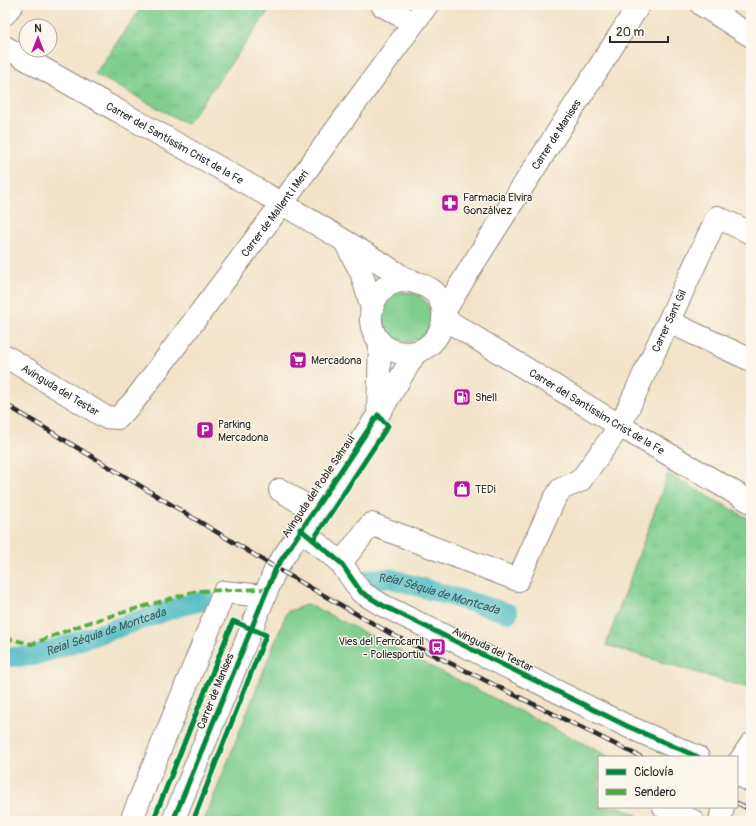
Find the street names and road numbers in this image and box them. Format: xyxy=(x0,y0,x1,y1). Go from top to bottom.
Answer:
street label: Carrer de Manises xyxy=(529,97,584,172)
street label: Carrer del Santíssim Crist de la Fe xyxy=(104,99,246,187)
street label: Carrer de Mallent i Meri xyxy=(238,168,311,260)
street label: Carrer Sant Gil xyxy=(649,288,689,354)
street label: Avinguda del Testar xyxy=(19,362,102,419)
street label: Carrer del Santíssim Crist de la Fe xyxy=(527,366,667,458)
street label: Avinguda del Poble Sahrauí xyxy=(279,432,358,540)
street label: Avinguda del Testar xyxy=(450,624,536,675)
street label: Carrer de Manises xyxy=(194,651,237,731)

